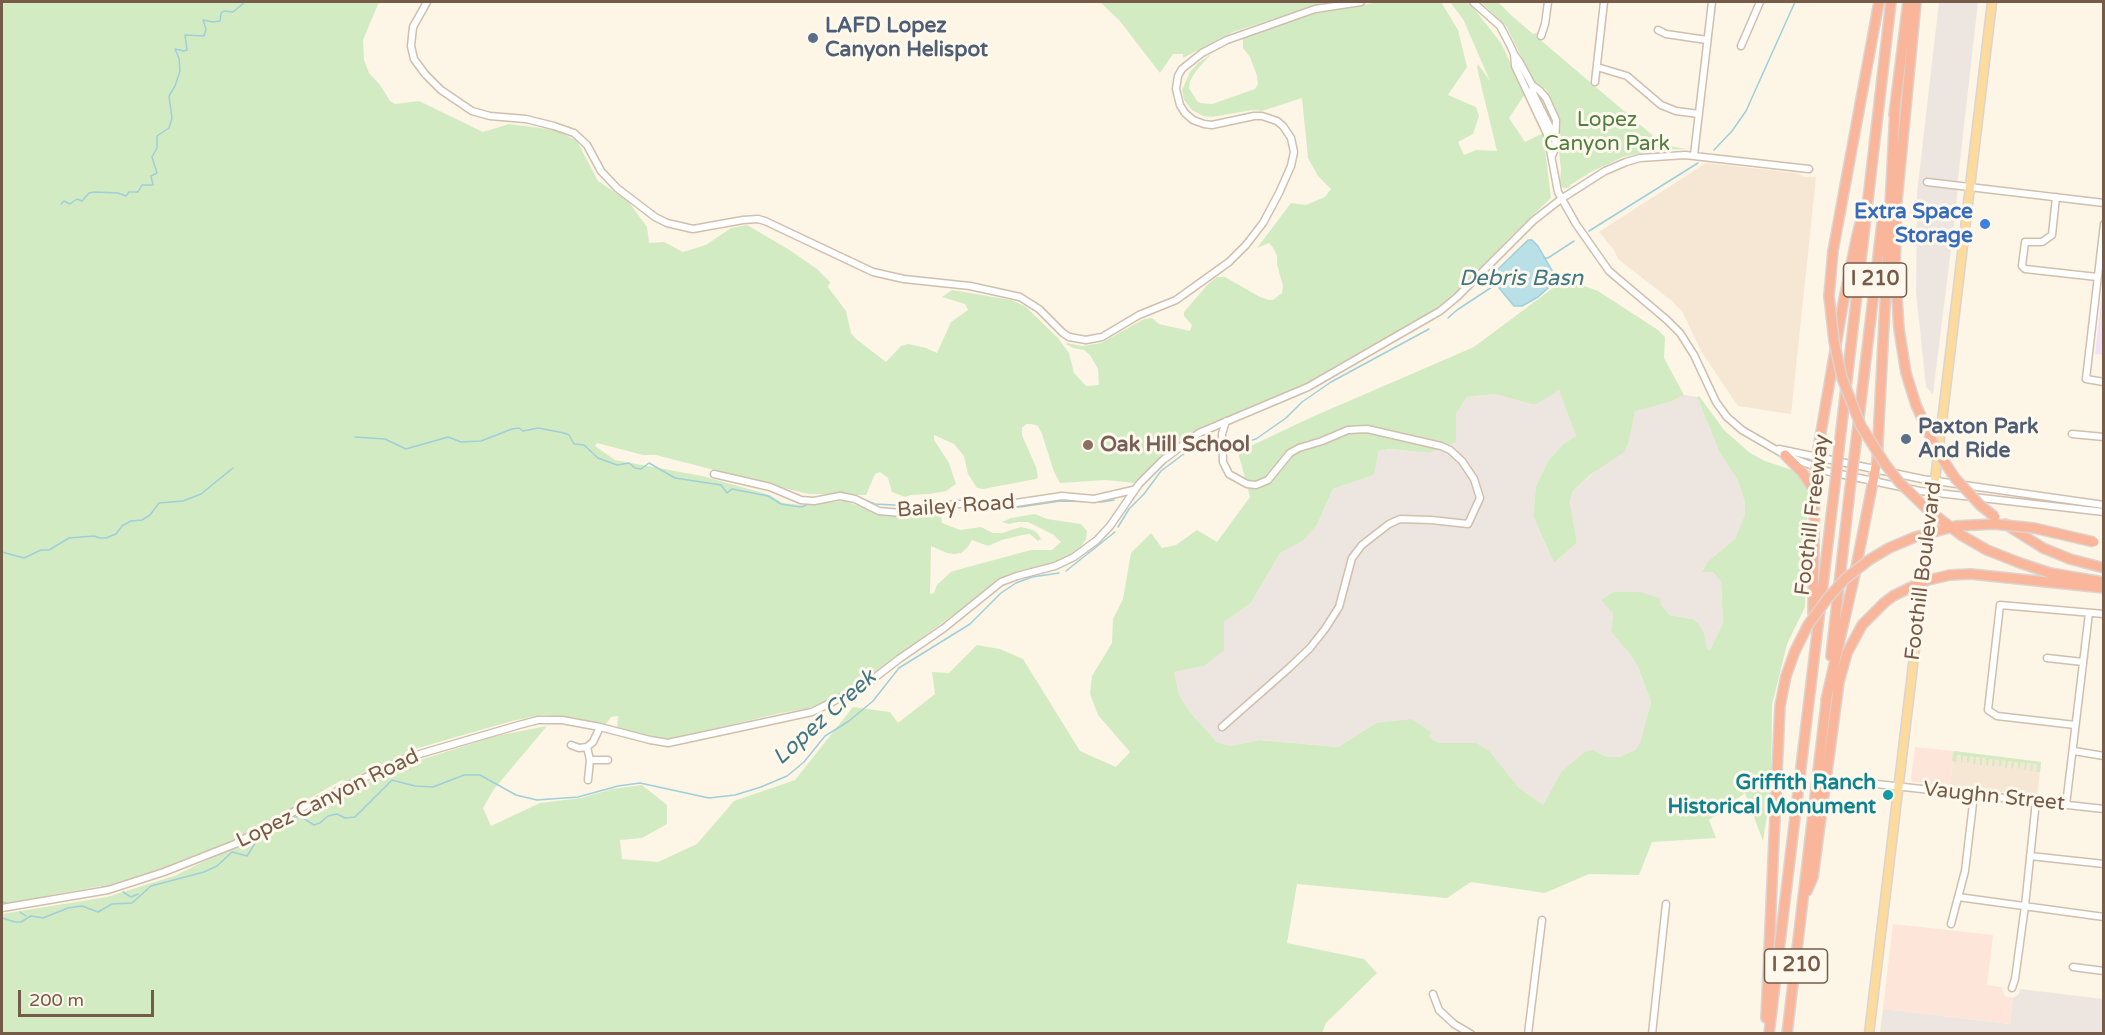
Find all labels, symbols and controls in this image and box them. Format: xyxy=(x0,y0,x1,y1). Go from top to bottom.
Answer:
place label: LAFD Lopez Canyon Helispot xyxy=(825,13,988,63)
marker: LAFD Lopez Canyon Helispot xyxy=(806,31,820,45)
park label: Lopez Canyon Park xyxy=(1544,107,1670,157)
place label: Extra Space Storage xyxy=(1854,199,1973,249)
marker: Extra Space Storage xyxy=(1978,217,1992,231)
road number: I 210 xyxy=(1844,263,1906,297)
water label: Debris Basn xyxy=(1459,266,1583,292)
place label: Paxton Park And Ride xyxy=(1918,414,2038,464)
place label: Oak Hill School xyxy=(1100,432,1250,458)
marker: Paxton Park And Ride xyxy=(1899,432,1913,446)
street label: Foothill Freeway xyxy=(1791,433,1835,597)
marker: Oak Hill School xyxy=(1081,438,1095,452)
street label: Foothill Boulevard xyxy=(1901,480,1947,662)
street label: Bailey Road xyxy=(896,490,1016,524)
water label: Lopez Creek xyxy=(768,665,882,771)
street label: Lopez Canyon Road xyxy=(233,744,423,854)
place label: Griffith Ranch Historical Monument xyxy=(1668,770,1876,820)
street label: Vaughn Street xyxy=(1922,777,2066,817)
marker: Griffith Ranch Historical Monument xyxy=(1881,788,1895,802)
road number: I 210 xyxy=(1764,949,1828,983)
scale bar xyxy=(21,978,158,1016)
text: 200 m xyxy=(29,989,84,1011)

